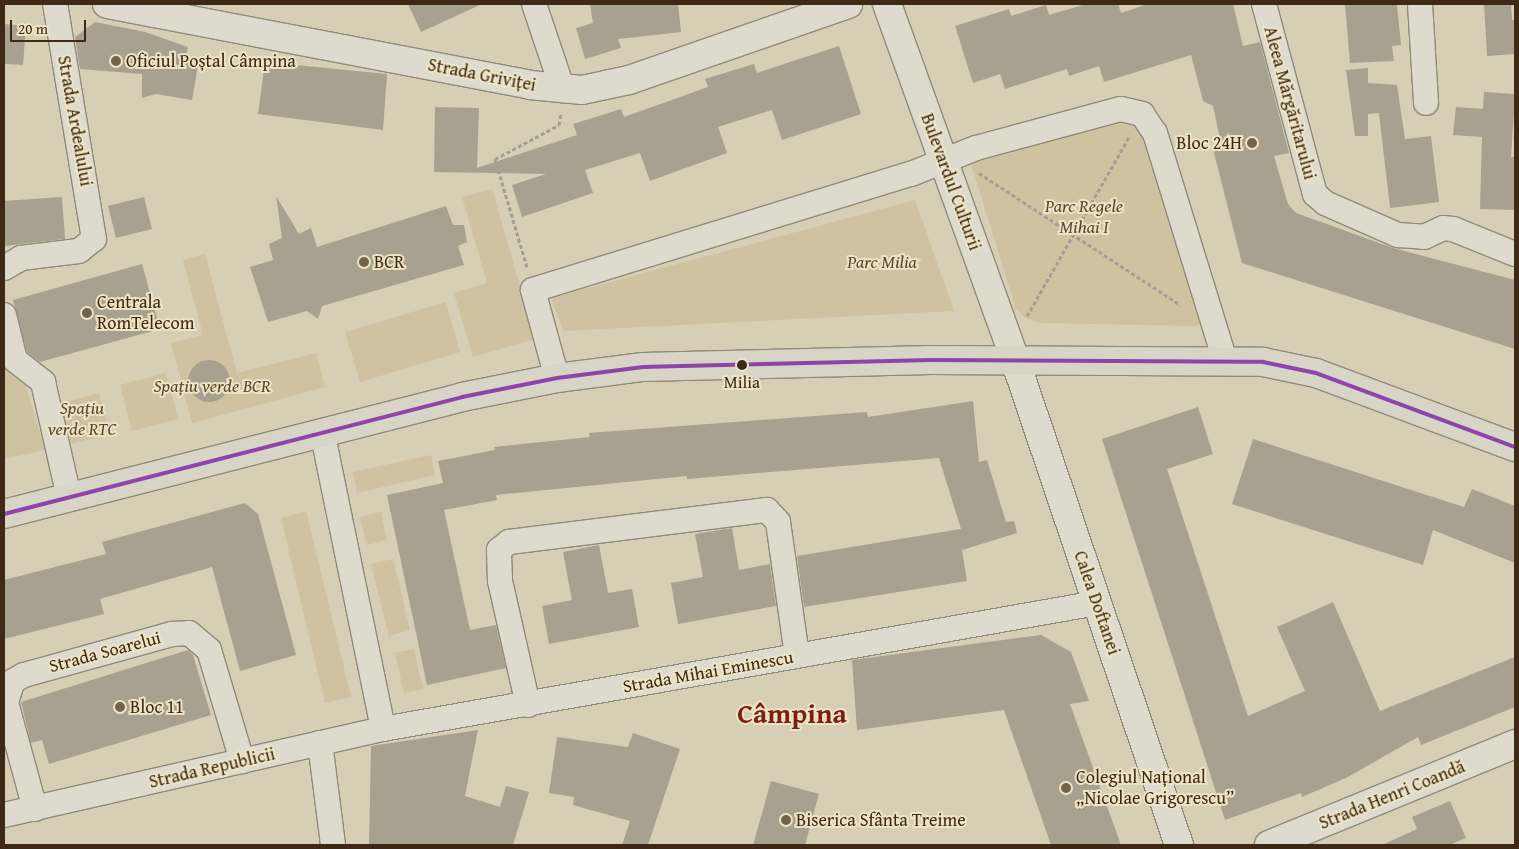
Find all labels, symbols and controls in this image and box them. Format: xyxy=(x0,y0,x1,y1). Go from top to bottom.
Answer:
scale bar xyxy=(12,10,89,42)
text: 20 m xyxy=(18,18,48,39)
street label: Aleea Mărgăritarului xyxy=(1259,24,1321,182)
place label: Oficiul Poștal Câmpina xyxy=(126,50,296,72)
street label: Strada Ardealului xyxy=(53,54,97,188)
street label: Strada Griviței xyxy=(426,54,538,96)
marker: Oficiul Poștal Câmpina xyxy=(110,55,122,67)
street label: Bulevardul Culturii xyxy=(916,110,986,254)
place label: Bloc 24H xyxy=(1176,132,1242,154)
marker: Bloc 24H xyxy=(1246,137,1258,149)
park label: Parc Regele Mihai I xyxy=(1045,196,1123,238)
place label: BCR xyxy=(374,251,404,273)
park label: Parc Milia xyxy=(847,251,917,273)
marker: BCR xyxy=(358,256,370,268)
place label: Centrala RomTelecom xyxy=(97,292,194,334)
marker: Centrala RomTelecom xyxy=(81,307,93,319)
marker: Milia xyxy=(737,360,747,370)
place label: Milia xyxy=(724,372,760,392)
park label: Spațiu verde BCR xyxy=(153,375,271,397)
park label: Spațiu verde RTC xyxy=(48,398,116,440)
street label: Calea Doftanei xyxy=(1069,548,1125,658)
street label: Strada Soarelui xyxy=(47,627,163,677)
street label: Strada Mihai Eminescu xyxy=(621,646,795,698)
place label: Bloc 11 xyxy=(130,696,184,718)
district label: Câmpina xyxy=(737,696,847,730)
marker: Bloc 11 xyxy=(114,701,126,713)
street label: Strada Republicii xyxy=(147,743,277,793)
street label: Strada Henri Coandă xyxy=(1316,756,1468,834)
place label: Colegiul Național „Nicolae Grigorescu” xyxy=(1076,767,1234,810)
marker: Colegiul Național „Nicolae Grigorescu” xyxy=(1060,782,1072,794)
place label: Biserica Sfânta Treime xyxy=(796,809,966,831)
marker: Biserica Sfânta Treime xyxy=(780,814,792,826)

